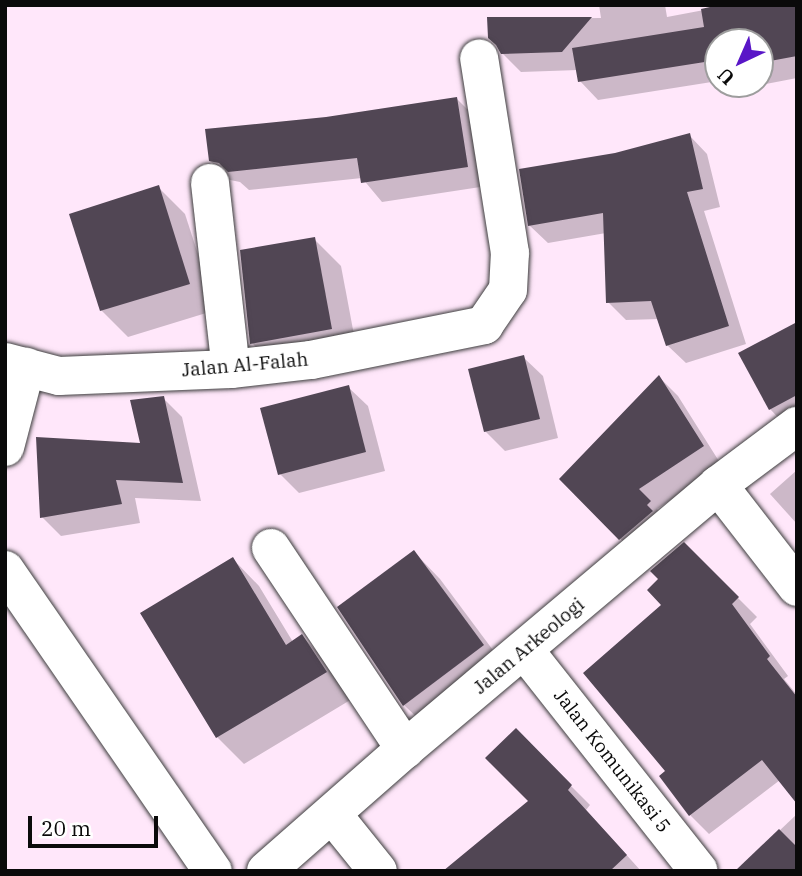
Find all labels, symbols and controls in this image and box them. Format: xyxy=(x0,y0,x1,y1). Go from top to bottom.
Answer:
north arrow xyxy=(704,28,774,98)
text: U xyxy=(712,63,739,90)
street label: Jalan Al-Falah xyxy=(181,348,309,382)
street label: Jalan Arkeologi xyxy=(469,593,589,699)
street label: Jalan Komunikasi 5 xyxy=(549,685,675,837)
scale bar xyxy=(32,802,161,846)
text: 20 m xyxy=(41,814,91,842)

